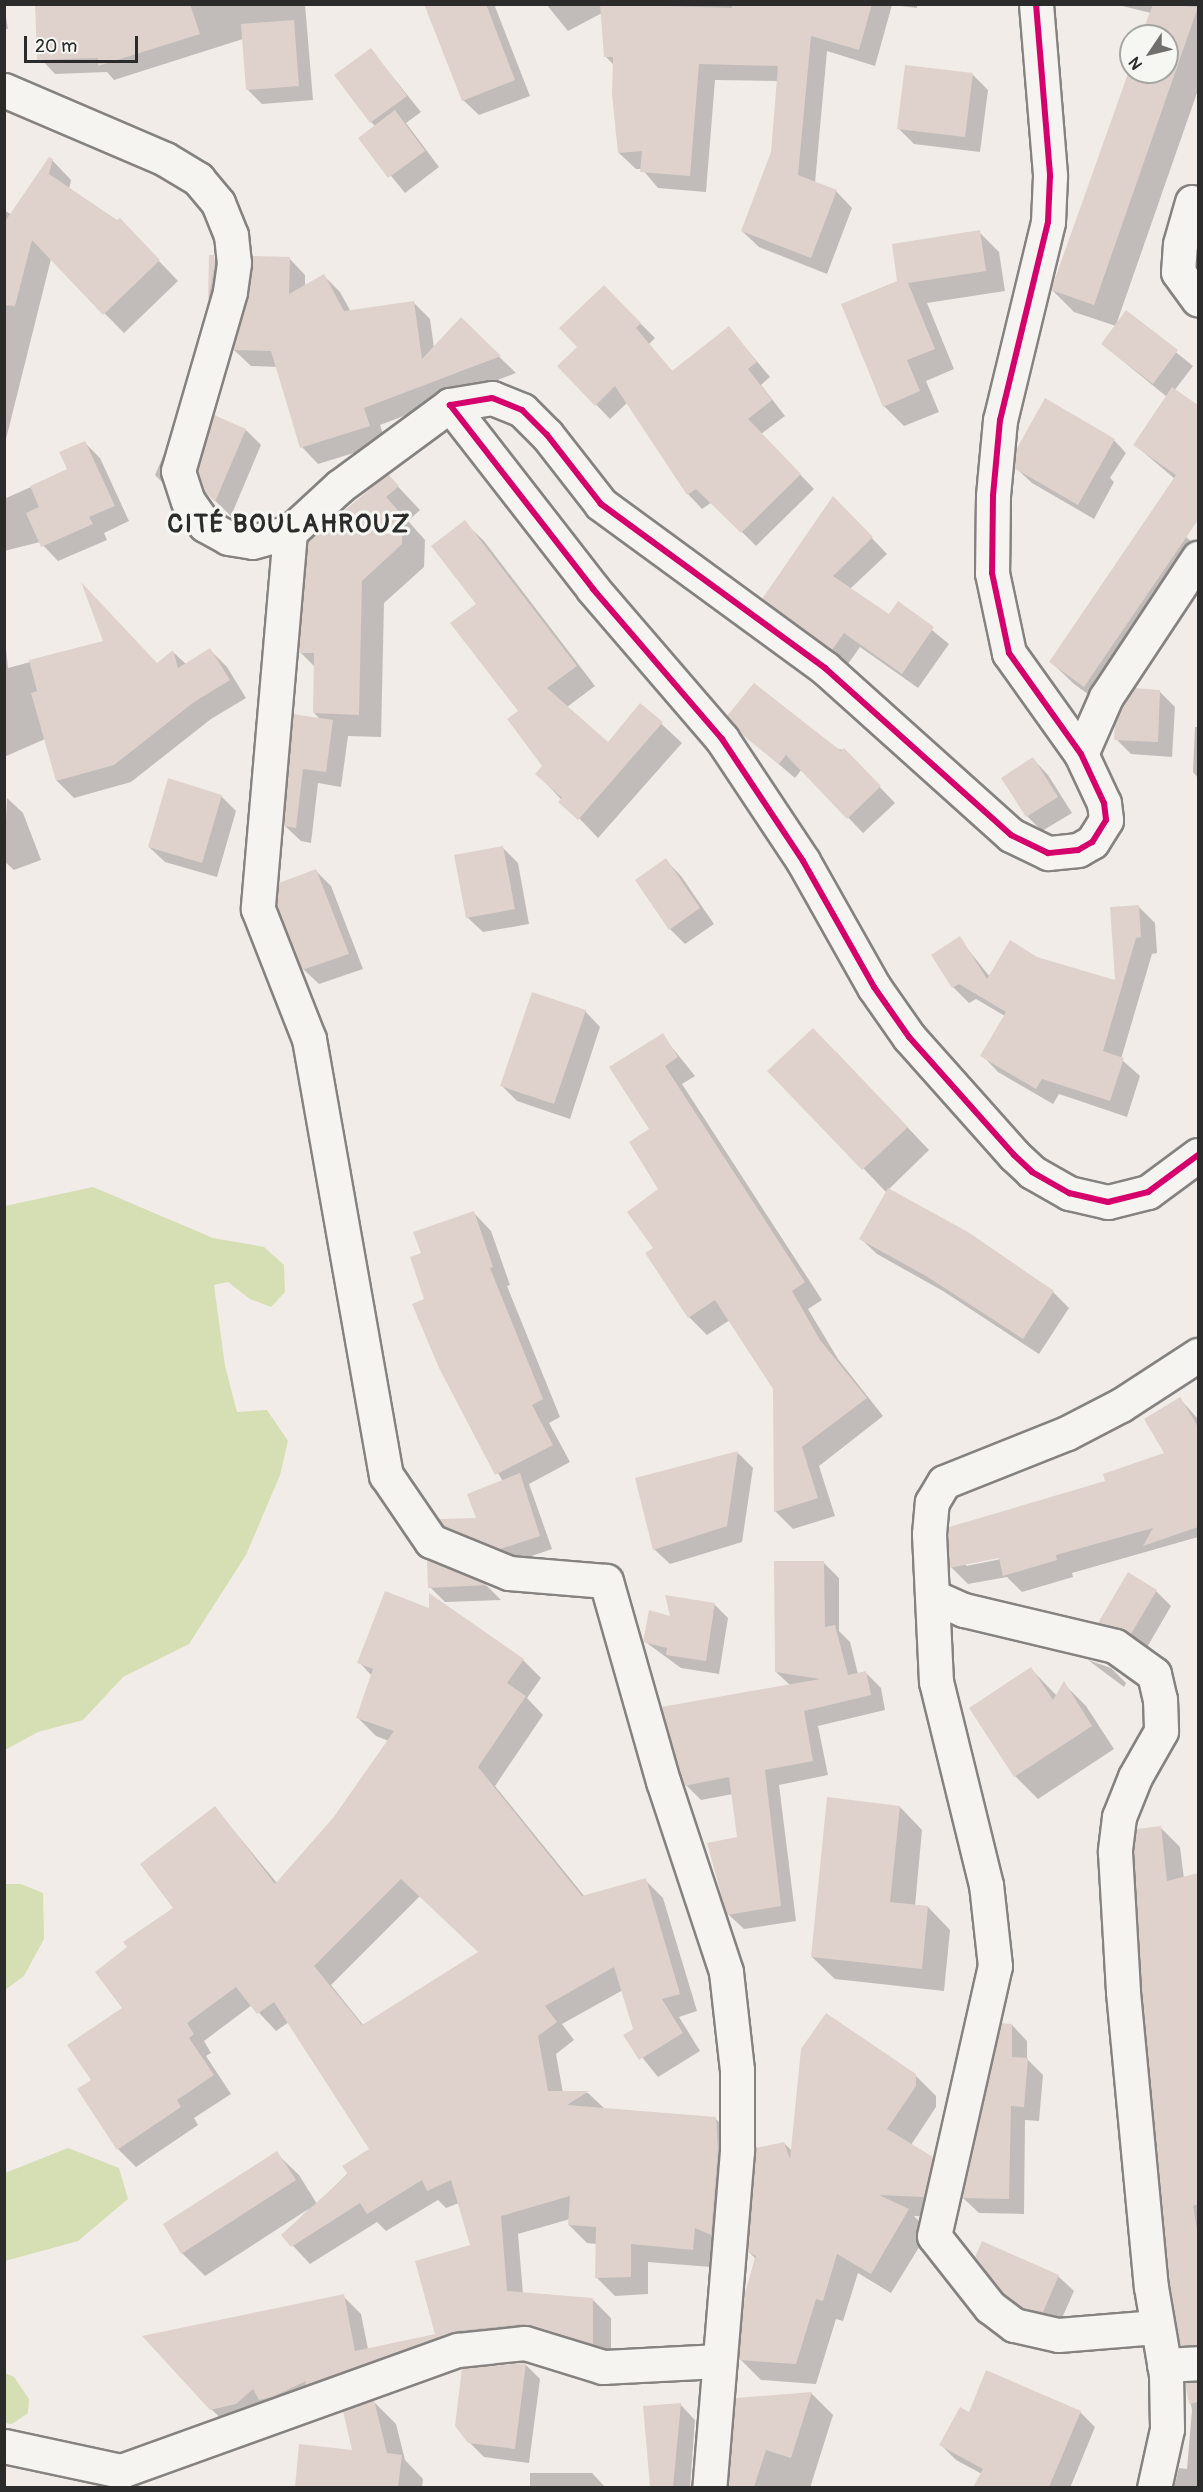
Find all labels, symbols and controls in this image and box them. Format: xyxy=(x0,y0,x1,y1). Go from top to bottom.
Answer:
scale bar xyxy=(27,24,141,62)
north arrow xyxy=(1119,24,1179,84)
text: 20 m xyxy=(35,35,77,58)
text: N xyxy=(1125,53,1147,73)
district label: CITÉ BOULAHROUZ xyxy=(167,509,411,541)

